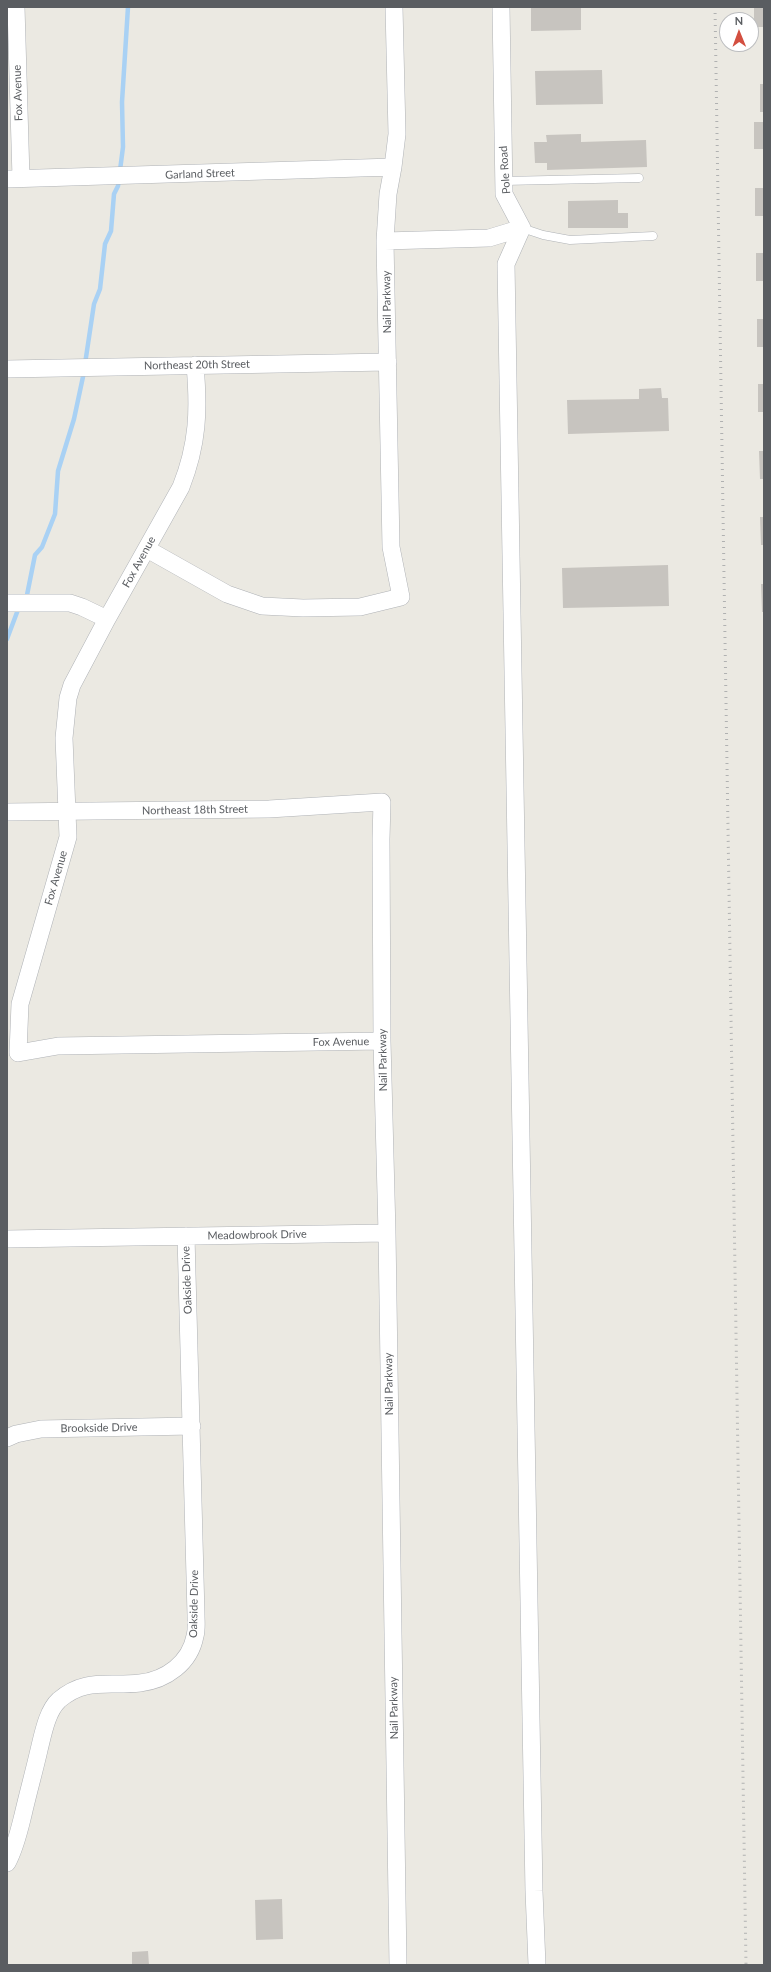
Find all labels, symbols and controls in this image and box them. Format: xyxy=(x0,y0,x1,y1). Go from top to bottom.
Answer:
north arrow xyxy=(719,12,759,52)
text: N xyxy=(734,14,743,27)
street label: Fox Avenue xyxy=(10,65,26,121)
street label: Pole Road xyxy=(497,146,513,194)
street label: Garland Street xyxy=(165,166,235,182)
street label: Nail Parkway xyxy=(380,270,394,334)
street label: Northeast 20th Street xyxy=(144,357,250,373)
street label: Fox Avenue xyxy=(120,534,158,590)
street label: Northeast 18th Street xyxy=(142,802,248,818)
street label: Fox Avenue xyxy=(42,849,70,907)
street label: Nail Parkway xyxy=(376,1028,390,1092)
street label: Fox Avenue xyxy=(313,1035,369,1049)
street label: Meadowbrook Drive xyxy=(207,1228,307,1242)
street label: Oakside Drive xyxy=(179,1246,195,1314)
street label: Nail Parkway xyxy=(382,1352,396,1416)
street label: Brookside Drive xyxy=(60,1421,138,1435)
street label: Oakside Drive xyxy=(187,1570,201,1638)
street label: Nail Parkway xyxy=(387,1676,401,1740)

